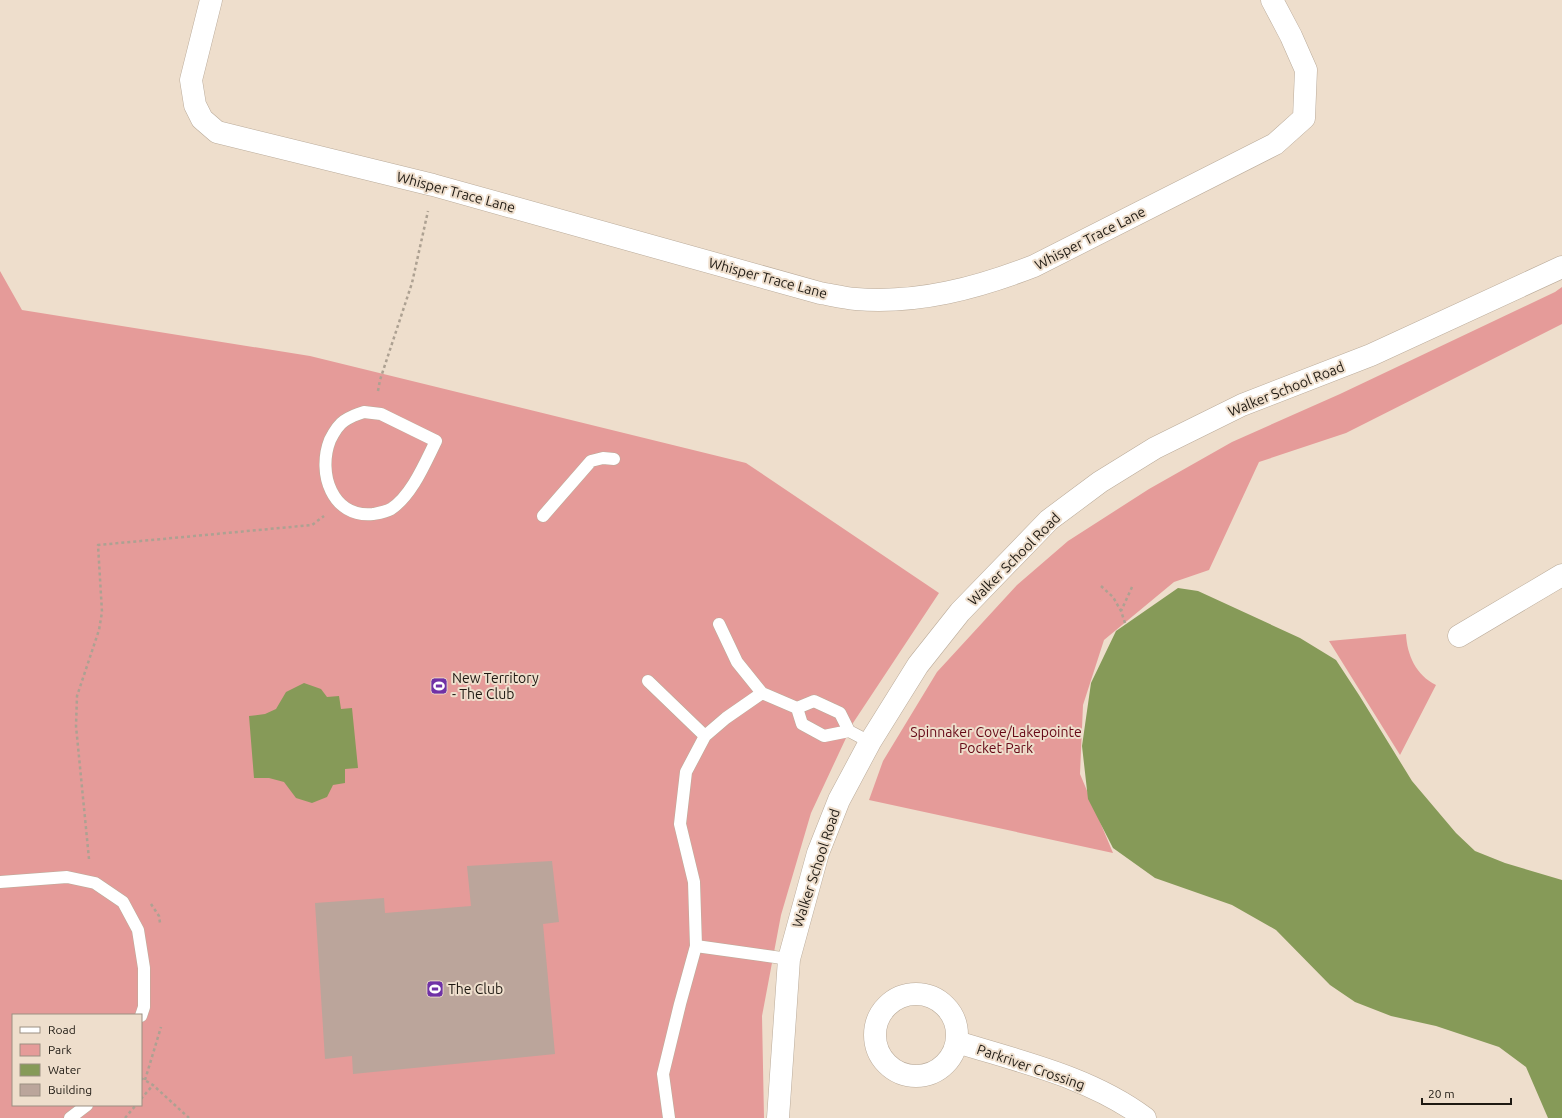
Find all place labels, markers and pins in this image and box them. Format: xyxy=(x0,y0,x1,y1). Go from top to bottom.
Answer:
place label: New Territory - The Club xyxy=(452,670,539,702)
sports icon: New Territory - The Club xyxy=(429,676,449,696)
sports icon: The Club xyxy=(425,979,445,999)
place label: The Club xyxy=(448,981,503,997)

